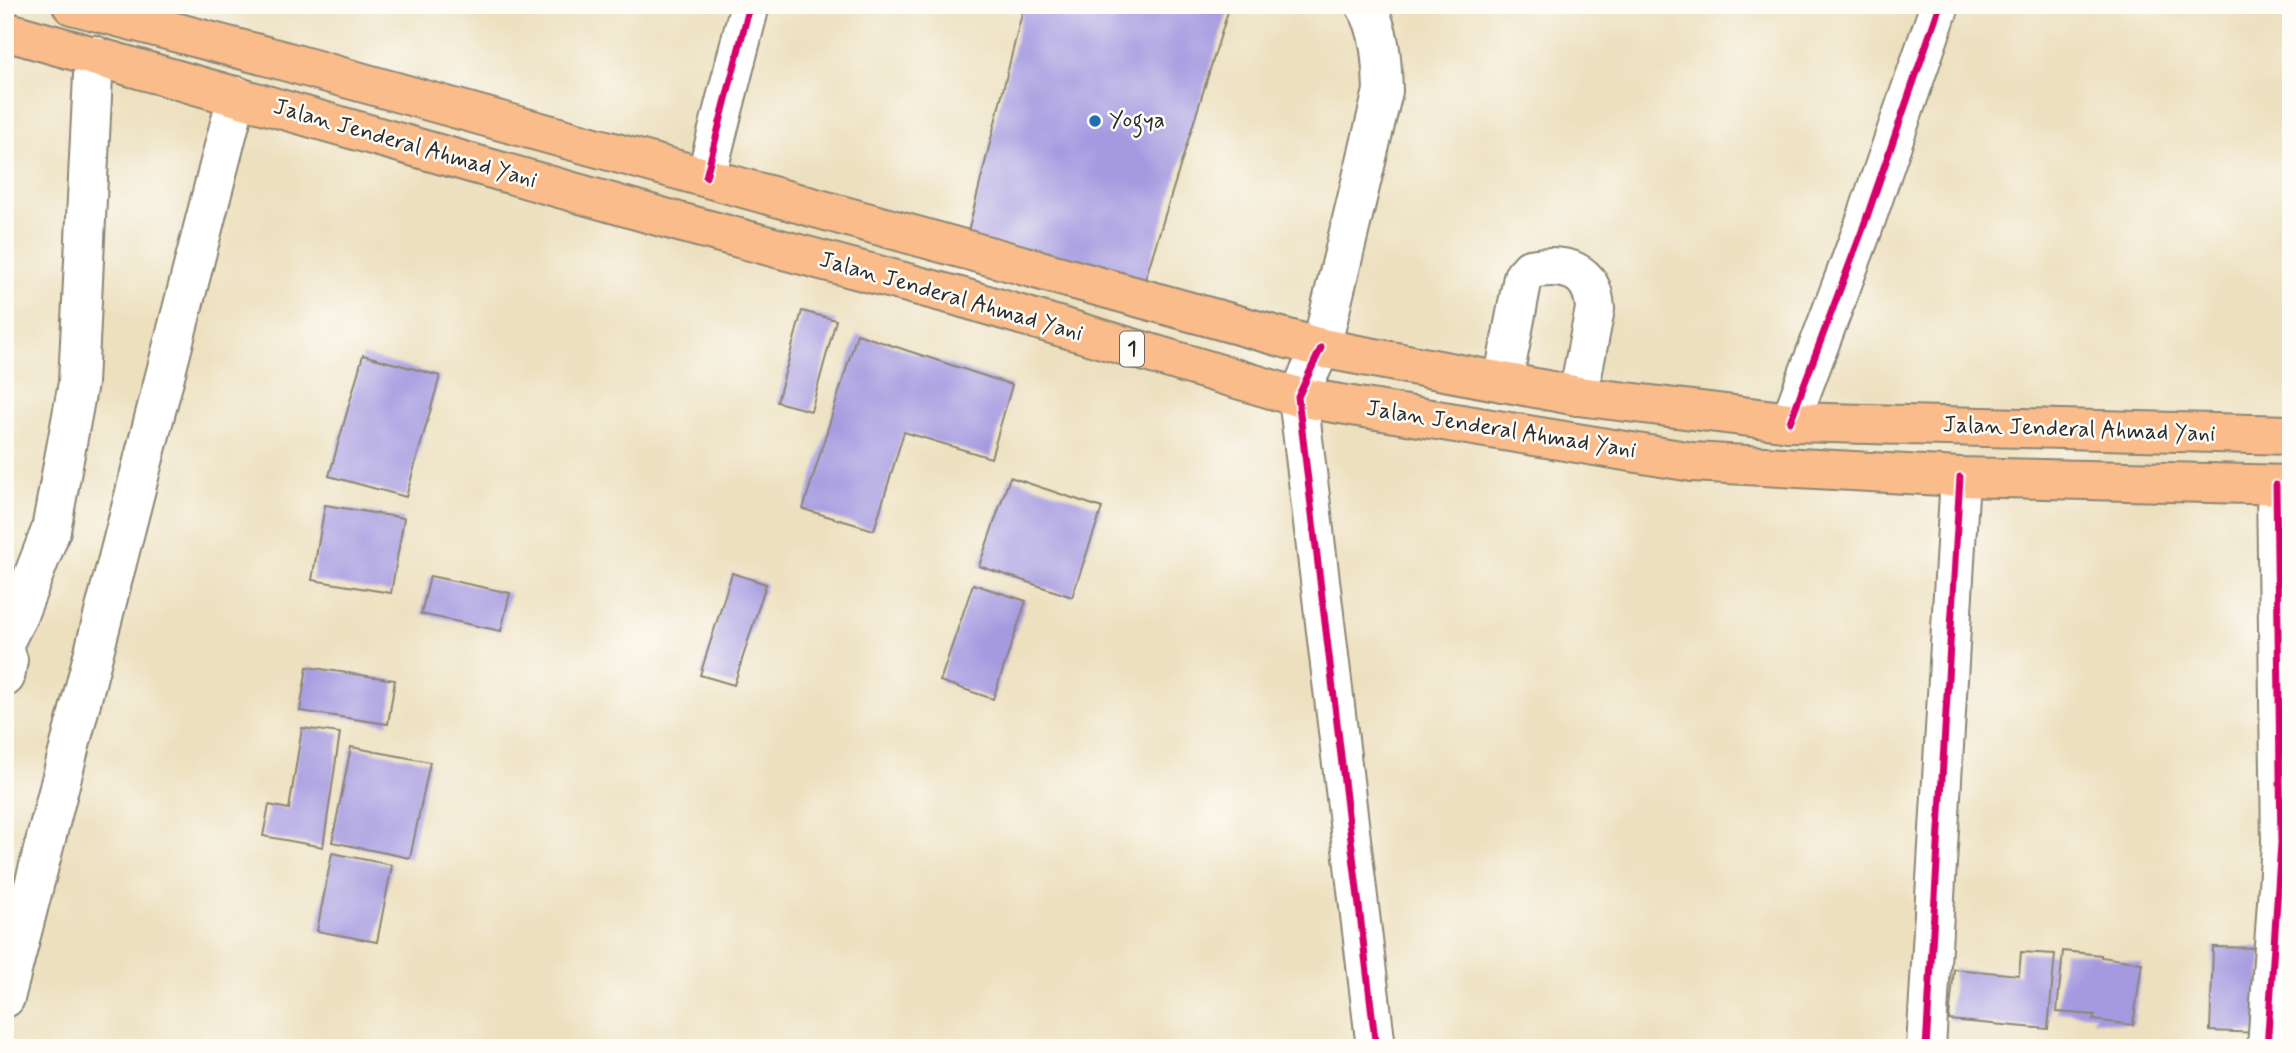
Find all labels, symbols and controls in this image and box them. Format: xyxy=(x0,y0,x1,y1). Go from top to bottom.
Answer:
street label: Jalan Jenderal Ahmad Yani xyxy=(270,92,540,196)
place label: Yogya xyxy=(1109,106,1165,138)
marker: Yogya xyxy=(1087,113,1103,129)
street label: Jalan Jenderal Ahmad Yani xyxy=(816,245,1086,349)
road number: 1 xyxy=(1120,332,1144,366)
street label: Jalan Jenderal Ahmad Yani xyxy=(1364,394,1638,466)
street label: Jalan Jenderal Ahmad Yani xyxy=(1942,410,2216,450)

